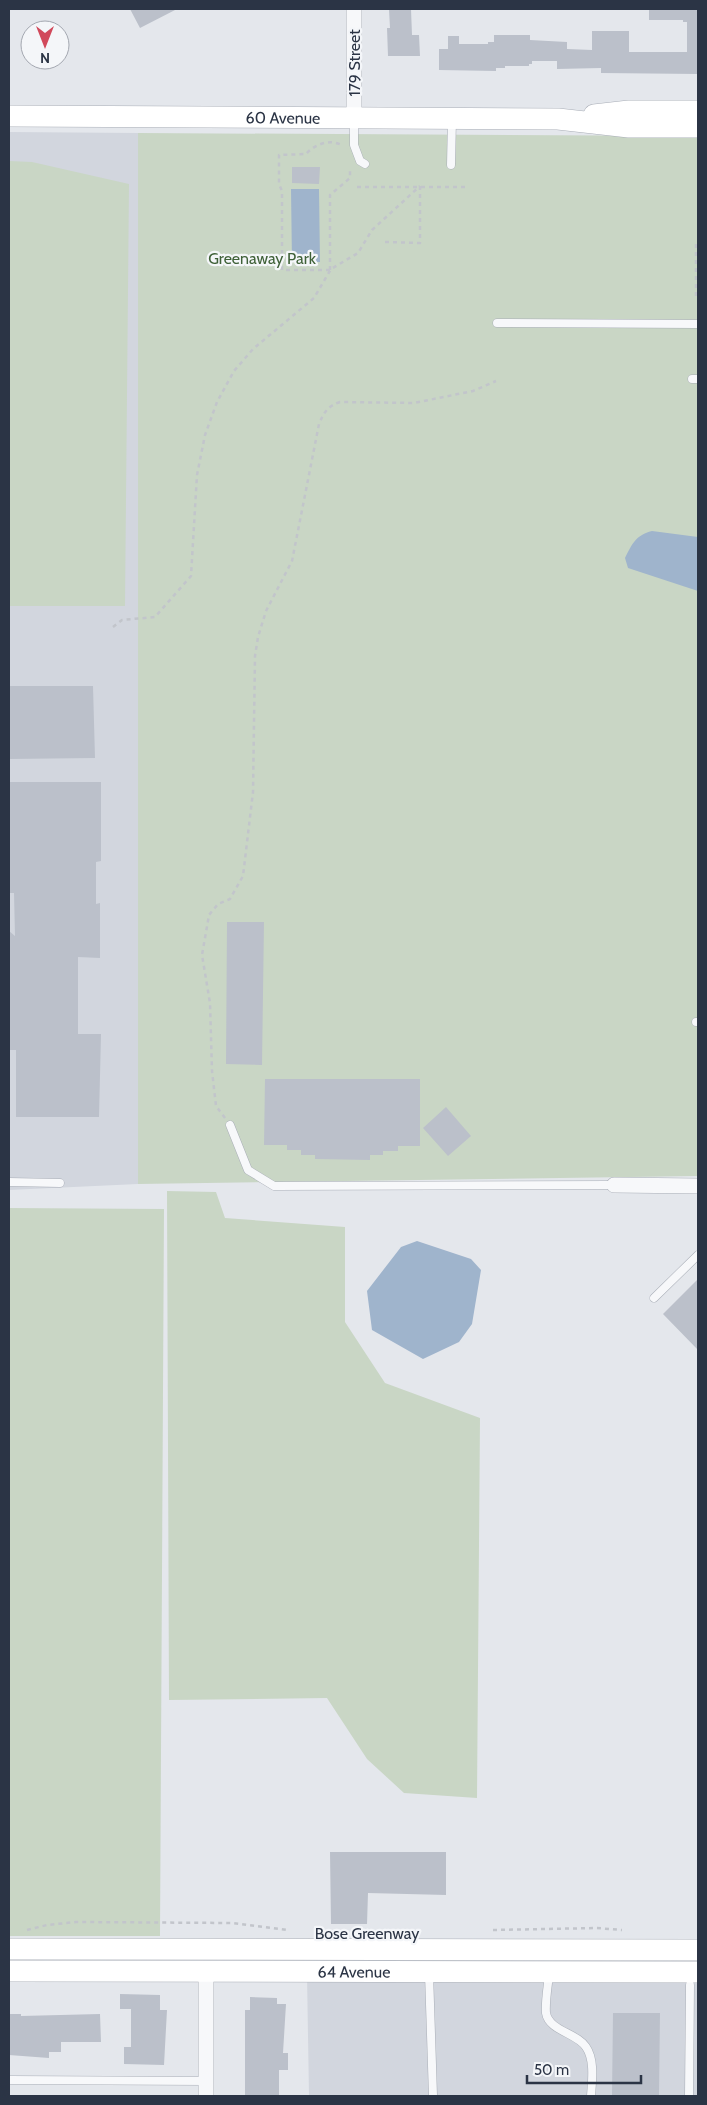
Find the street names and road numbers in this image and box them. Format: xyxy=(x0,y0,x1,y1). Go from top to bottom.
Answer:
street label: 179 Street xyxy=(345,29,364,97)
street label: 60 Avenue xyxy=(246,108,320,127)
street label: Bose Greenway xyxy=(315,1924,419,1943)
street label: 64 Avenue xyxy=(318,1962,390,1981)

